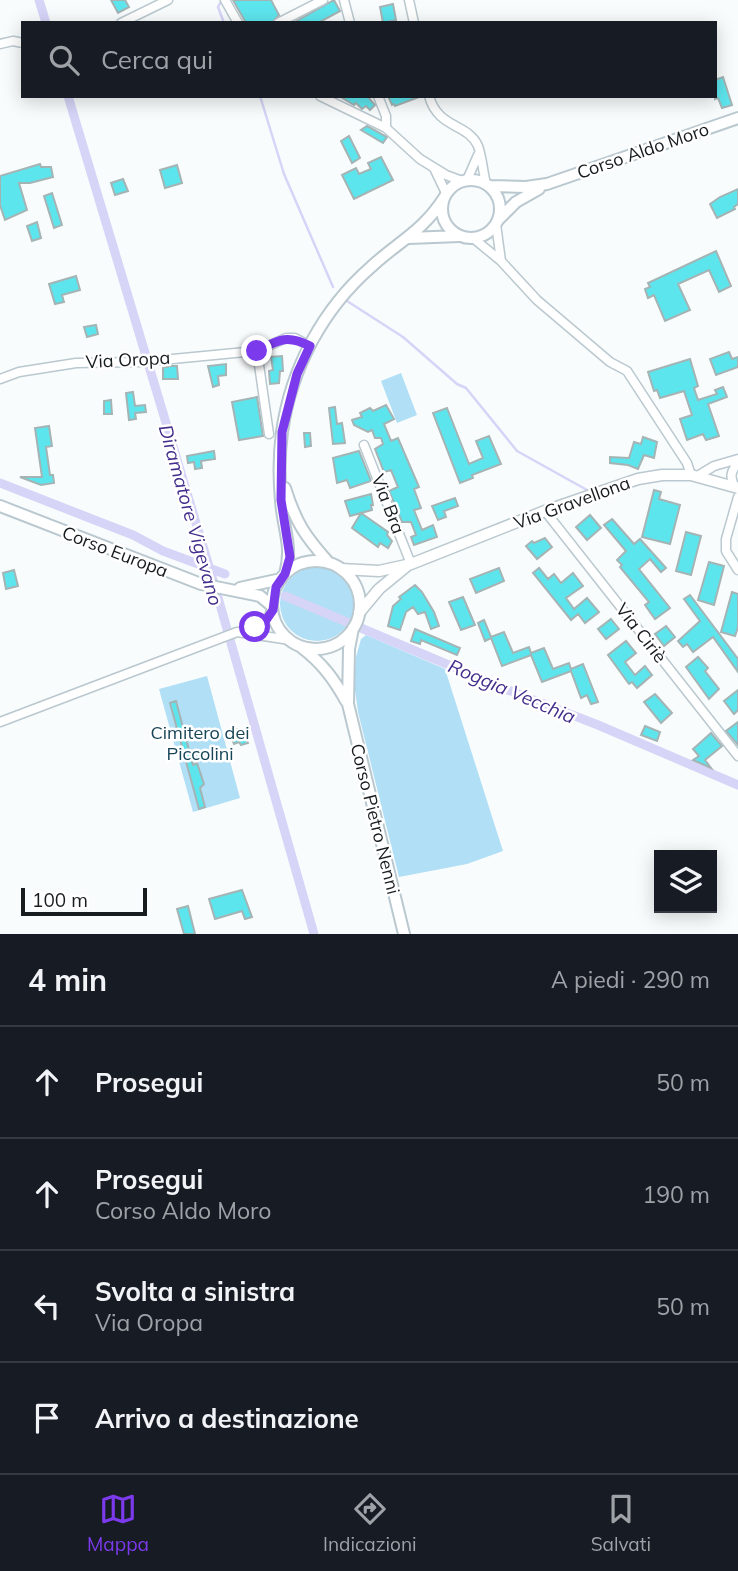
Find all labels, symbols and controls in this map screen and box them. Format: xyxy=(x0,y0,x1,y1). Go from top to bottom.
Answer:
search box xyxy=(21,21,717,98)
icon: search xyxy=(45,41,83,79)
text: Cerca qui xyxy=(101,43,213,76)
street label: Corso Aldo Moro xyxy=(574,117,712,184)
route end xyxy=(241,335,272,366)
street label: Via Oropa xyxy=(85,346,171,373)
water label: Diramatore Vigevano xyxy=(154,422,228,608)
street label: Via Bra xyxy=(367,471,410,537)
street label: Via Gravellona xyxy=(511,471,633,534)
street label: Corso Europa xyxy=(59,521,171,582)
street label: Via Ciriè xyxy=(611,598,672,667)
route start xyxy=(239,611,270,642)
water label: Roggia Vecchia xyxy=(445,653,579,729)
park label: Cimitero dei Piccolini xyxy=(151,721,249,765)
street label: Corso Pietro Nenni xyxy=(346,741,405,897)
map controls xyxy=(654,850,717,913)
button: layers xyxy=(654,850,717,913)
scale bar xyxy=(21,885,147,917)
text: 100 m xyxy=(32,888,88,912)
text: 4 min xyxy=(28,961,107,999)
text: A piedi · 290 m xyxy=(551,965,710,994)
icon: ahead xyxy=(28,1063,66,1101)
text: Prosegui xyxy=(95,1066,203,1099)
text: 50 m xyxy=(656,1068,710,1097)
text: Prosegui xyxy=(95,1163,203,1196)
icon: ahead xyxy=(28,1175,66,1213)
text: 190 m xyxy=(642,1180,710,1209)
text: Corso Aldo Moro xyxy=(95,1196,271,1225)
text: Svolta a sinistra xyxy=(95,1275,295,1308)
icon: left xyxy=(28,1287,66,1325)
text: 50 m xyxy=(656,1292,710,1321)
text: Via Oropa xyxy=(95,1308,203,1337)
icon: arrive xyxy=(28,1399,66,1437)
text: Arrivo a destinazione xyxy=(95,1402,359,1435)
tab: Mappa xyxy=(87,1490,149,1556)
tab: Indicazioni xyxy=(323,1490,417,1556)
tab: Salvati xyxy=(591,1490,651,1556)

